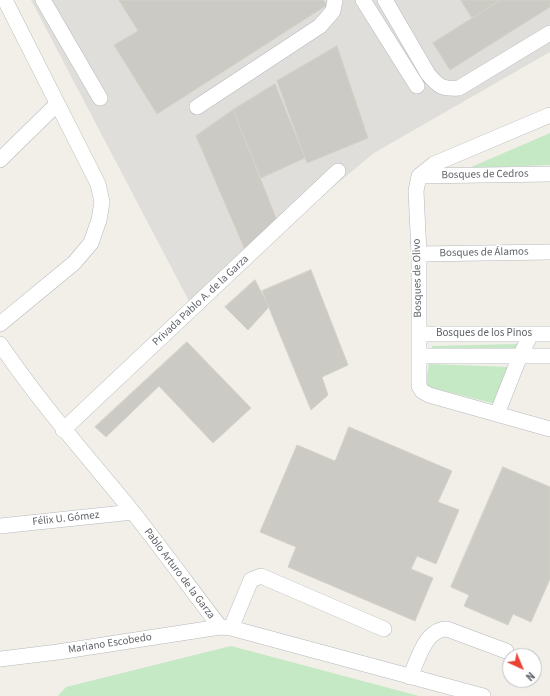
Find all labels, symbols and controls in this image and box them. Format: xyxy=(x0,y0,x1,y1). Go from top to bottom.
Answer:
street label: Bosques de Cedros xyxy=(441,168,529,182)
street label: Bosques de Olivo xyxy=(411,238,425,318)
street label: Bosques de Álamos xyxy=(439,246,529,260)
street label: Privada Pablo A. de la Garza xyxy=(150,253,252,349)
street label: Bosques de los Pinos xyxy=(436,327,532,341)
street label: Félix U. Gómez xyxy=(32,509,100,529)
street label: Pablo Arturo de la Garza xyxy=(141,526,217,622)
street label: Mariano Escobedo xyxy=(67,631,153,657)
north arrow xyxy=(502,648,542,688)
text: N xyxy=(522,668,538,684)

